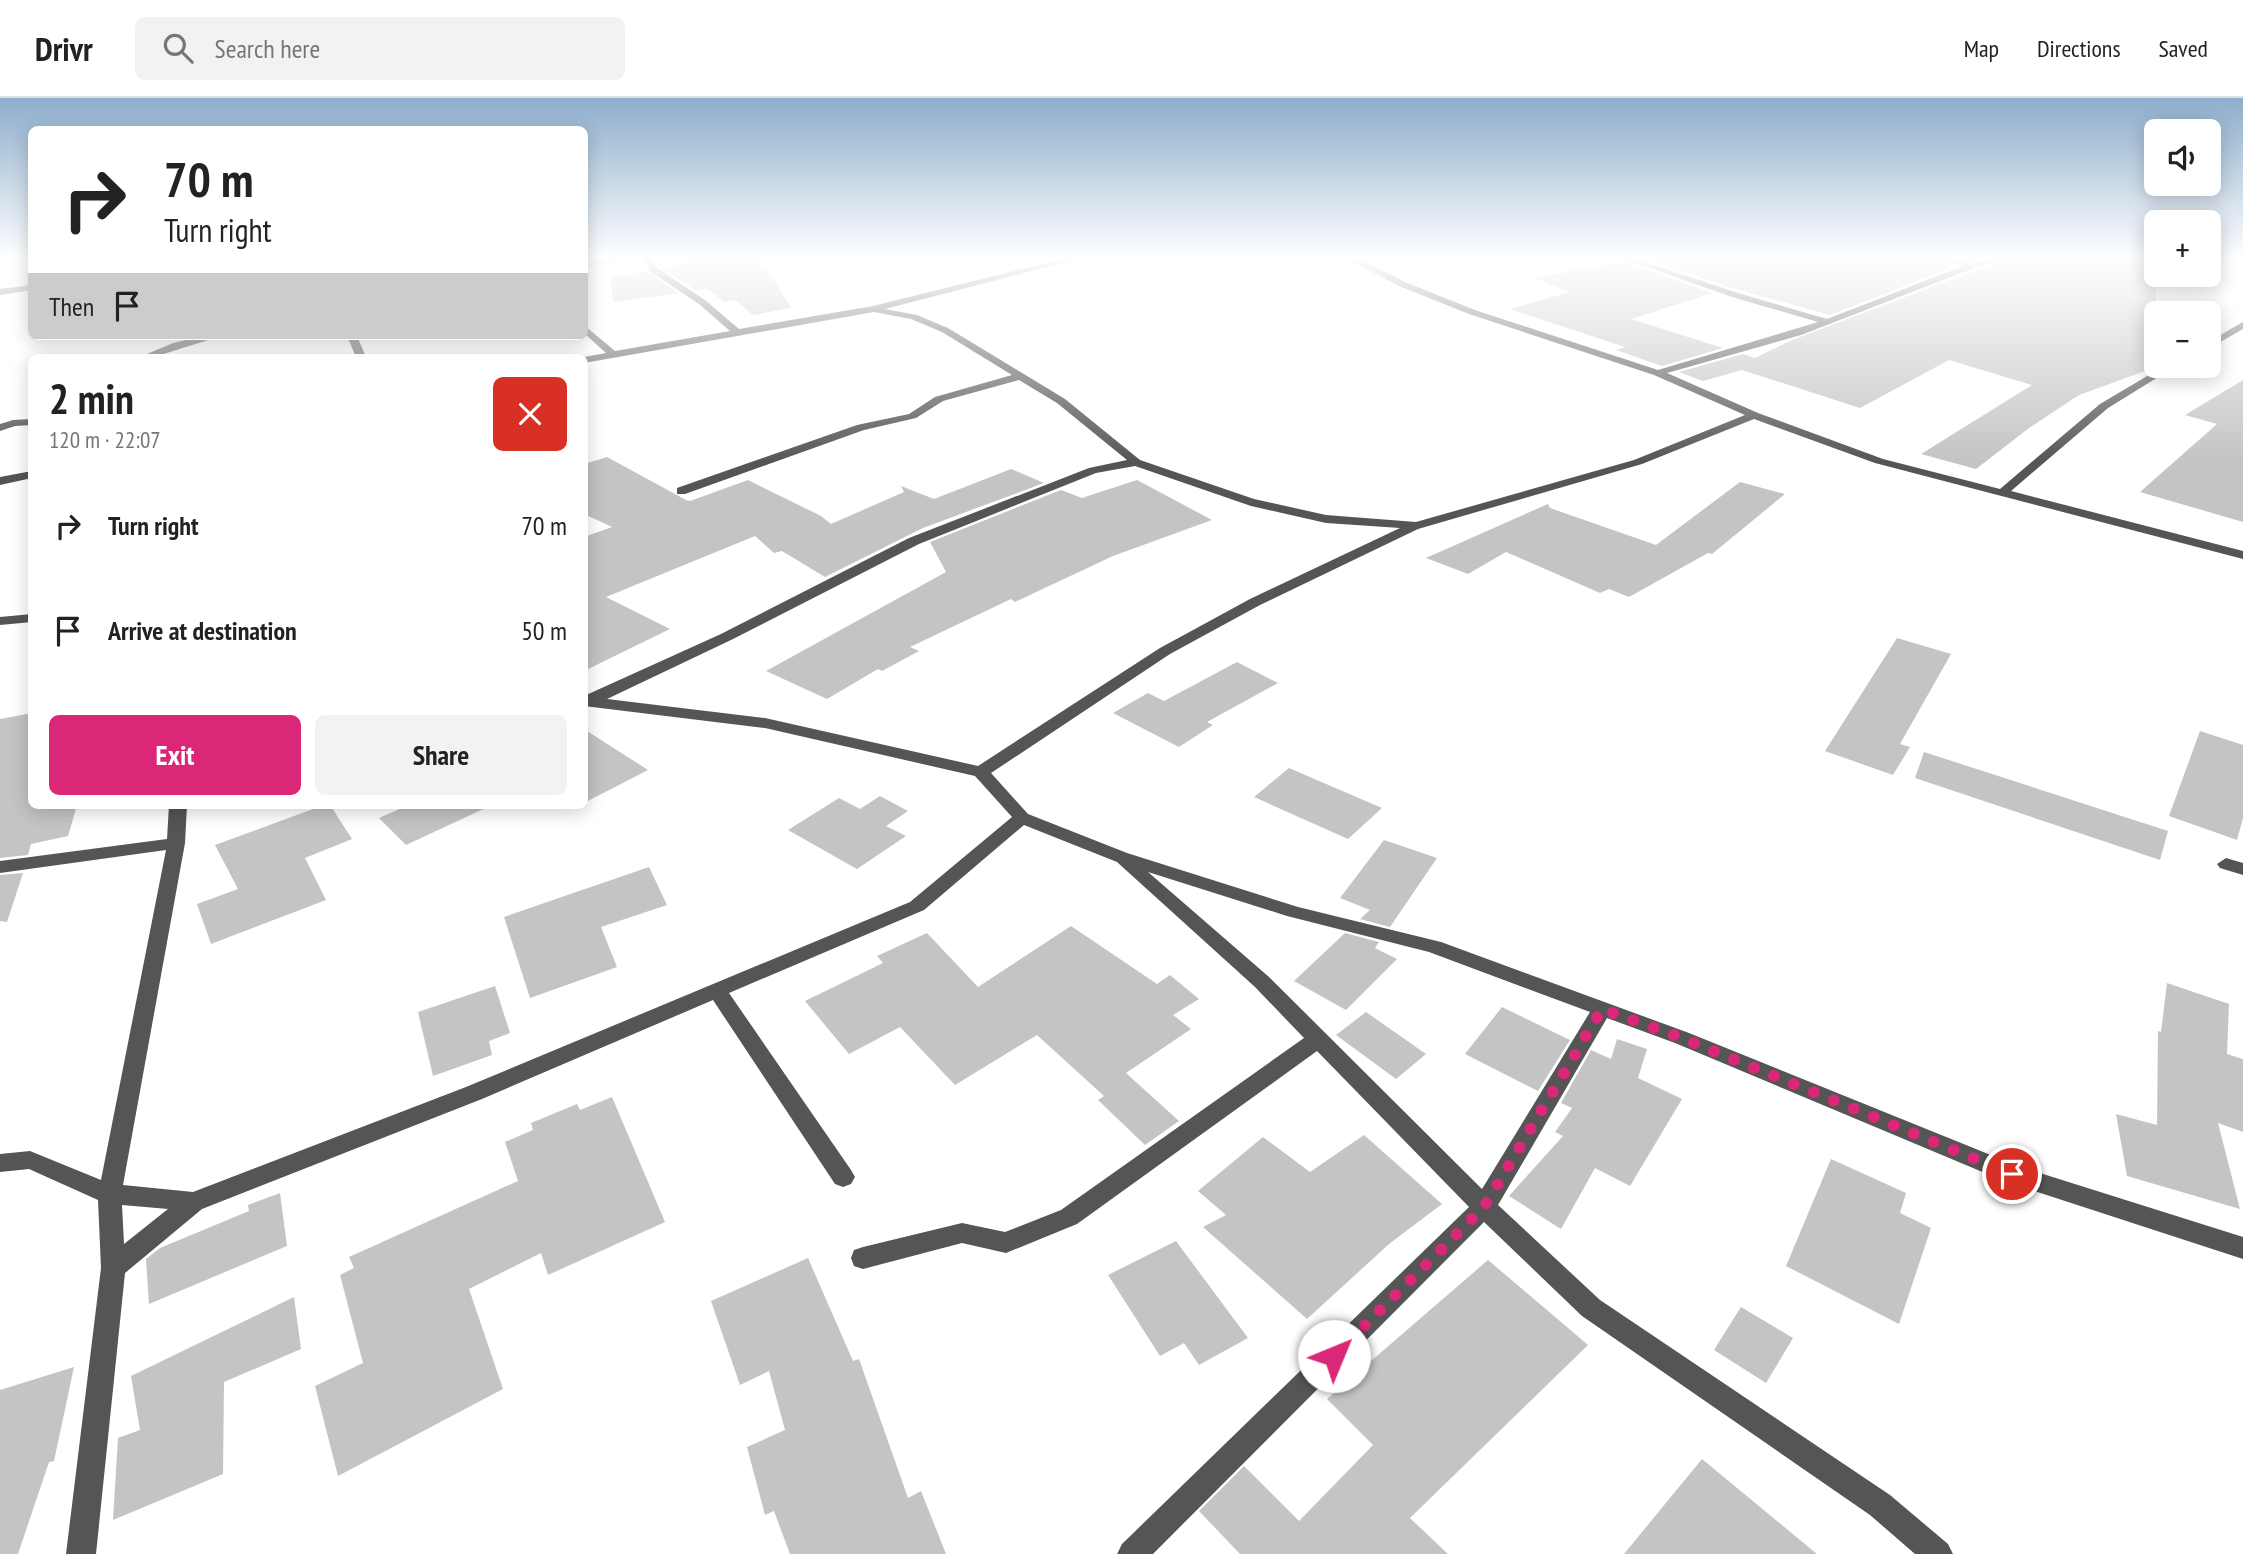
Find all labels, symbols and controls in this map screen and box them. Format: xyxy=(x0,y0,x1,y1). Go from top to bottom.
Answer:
search box xyxy=(135,17,625,80)
text: Drivr xyxy=(35,27,93,70)
icon: search xyxy=(159,29,197,67)
text: Search here xyxy=(215,32,320,65)
text: Map xyxy=(1964,33,1999,64)
text: Directions xyxy=(2037,33,2121,64)
text: Saved xyxy=(2159,33,2208,64)
map controls xyxy=(2144,119,2221,378)
button: sound xyxy=(2144,119,2221,196)
text: 70 m xyxy=(164,147,253,211)
icon: right xyxy=(49,154,140,245)
text: Turn right xyxy=(164,209,272,251)
button: + xyxy=(2144,210,2221,287)
icon: arrive xyxy=(108,287,146,325)
text: Then xyxy=(49,290,94,323)
button: − xyxy=(2144,301,2221,378)
text: 2 min xyxy=(49,371,134,426)
button: close xyxy=(493,377,567,451)
text: 120 m · 22:07 xyxy=(49,425,161,454)
icon: right xyxy=(49,507,87,545)
text: Turn right xyxy=(108,509,199,542)
text: 70 m xyxy=(521,509,567,542)
icon: arrive xyxy=(49,612,87,650)
text: Arrive at destination xyxy=(108,614,297,647)
text: 50 m xyxy=(521,614,567,647)
button: Exit xyxy=(49,715,301,795)
button: Share xyxy=(315,715,567,795)
pin xyxy=(1982,1144,2042,1204)
icon: arrive xyxy=(1993,1155,2031,1193)
position arrow xyxy=(1297,1319,1371,1393)

